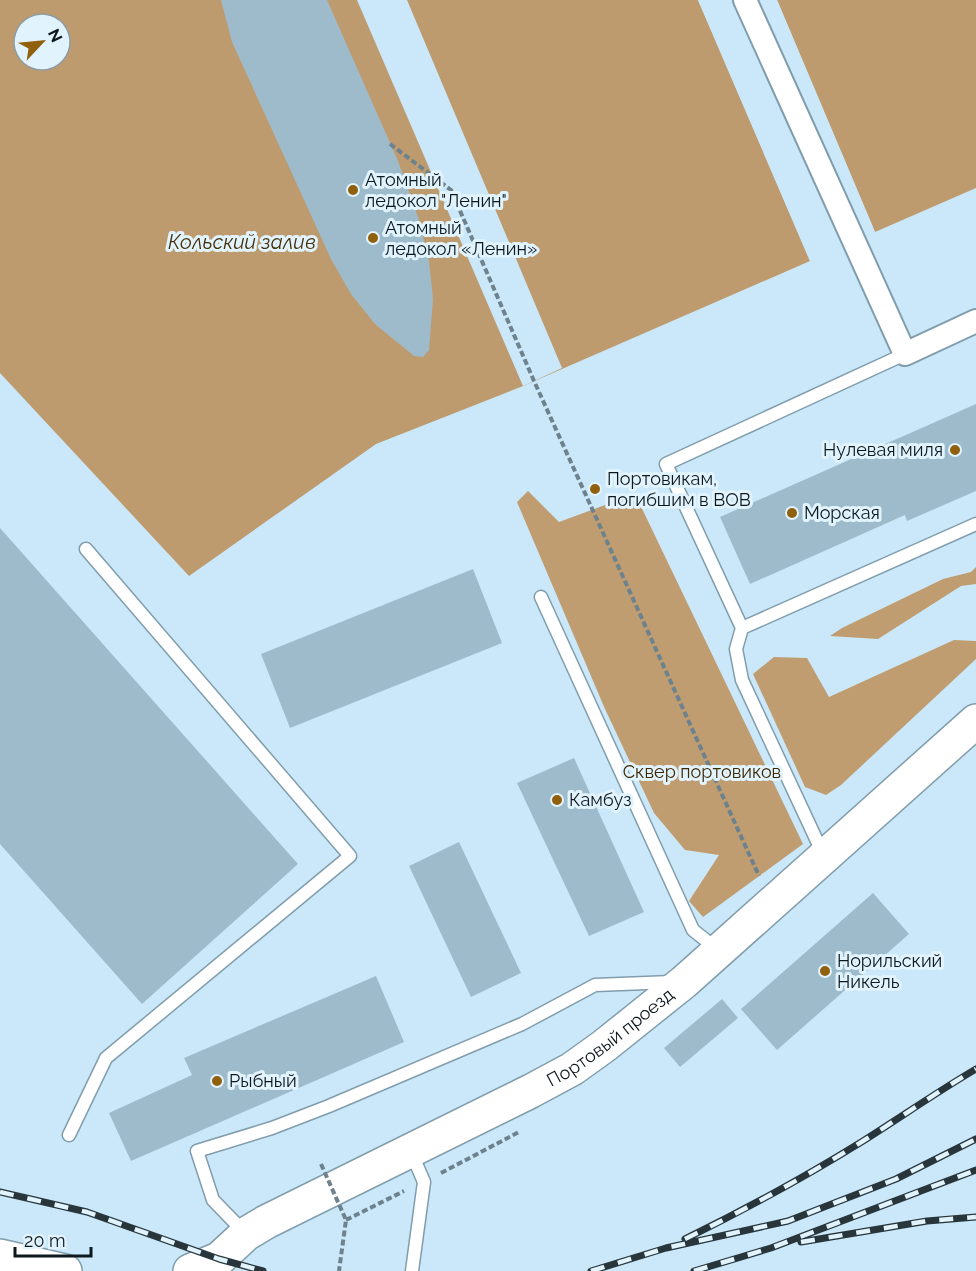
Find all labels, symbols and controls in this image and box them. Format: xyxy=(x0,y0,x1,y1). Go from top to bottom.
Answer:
north arrow xyxy=(12,12,72,72)
text: N xyxy=(44,26,66,45)
place label: Атомный ледокол "Ленин" xyxy=(365,169,507,211)
marker: Атомный ледокол "Ленин" xyxy=(346,183,360,197)
place label: Атомный ледокол «Ленин» xyxy=(385,217,537,259)
water label: Кольский залив xyxy=(168,230,316,254)
marker: Атомный ледокол «Ленин» xyxy=(366,231,380,245)
place label: Нулевая миля xyxy=(823,439,943,460)
marker: Нулевая миля xyxy=(948,443,962,457)
place label: Портовикам, погибшим в ВОВ xyxy=(607,468,751,510)
marker: Портовикам, погибшим в ВОВ xyxy=(588,482,602,496)
place label: Морская xyxy=(804,502,880,523)
marker: Морская xyxy=(785,506,799,520)
park label: Сквер портовиков xyxy=(623,761,781,782)
place label: Камбуз xyxy=(569,789,631,810)
marker: Камбуз xyxy=(550,793,564,807)
place label: Норильский Никель xyxy=(837,950,942,992)
marker: Норильский Никель xyxy=(818,964,832,978)
street label: Портовый проезд xyxy=(543,984,678,1091)
place label: Рыбный xyxy=(229,1070,297,1091)
marker: Рыбный xyxy=(210,1074,224,1088)
scale bar xyxy=(15,1220,92,1258)
text: 20 m xyxy=(24,1230,66,1251)

